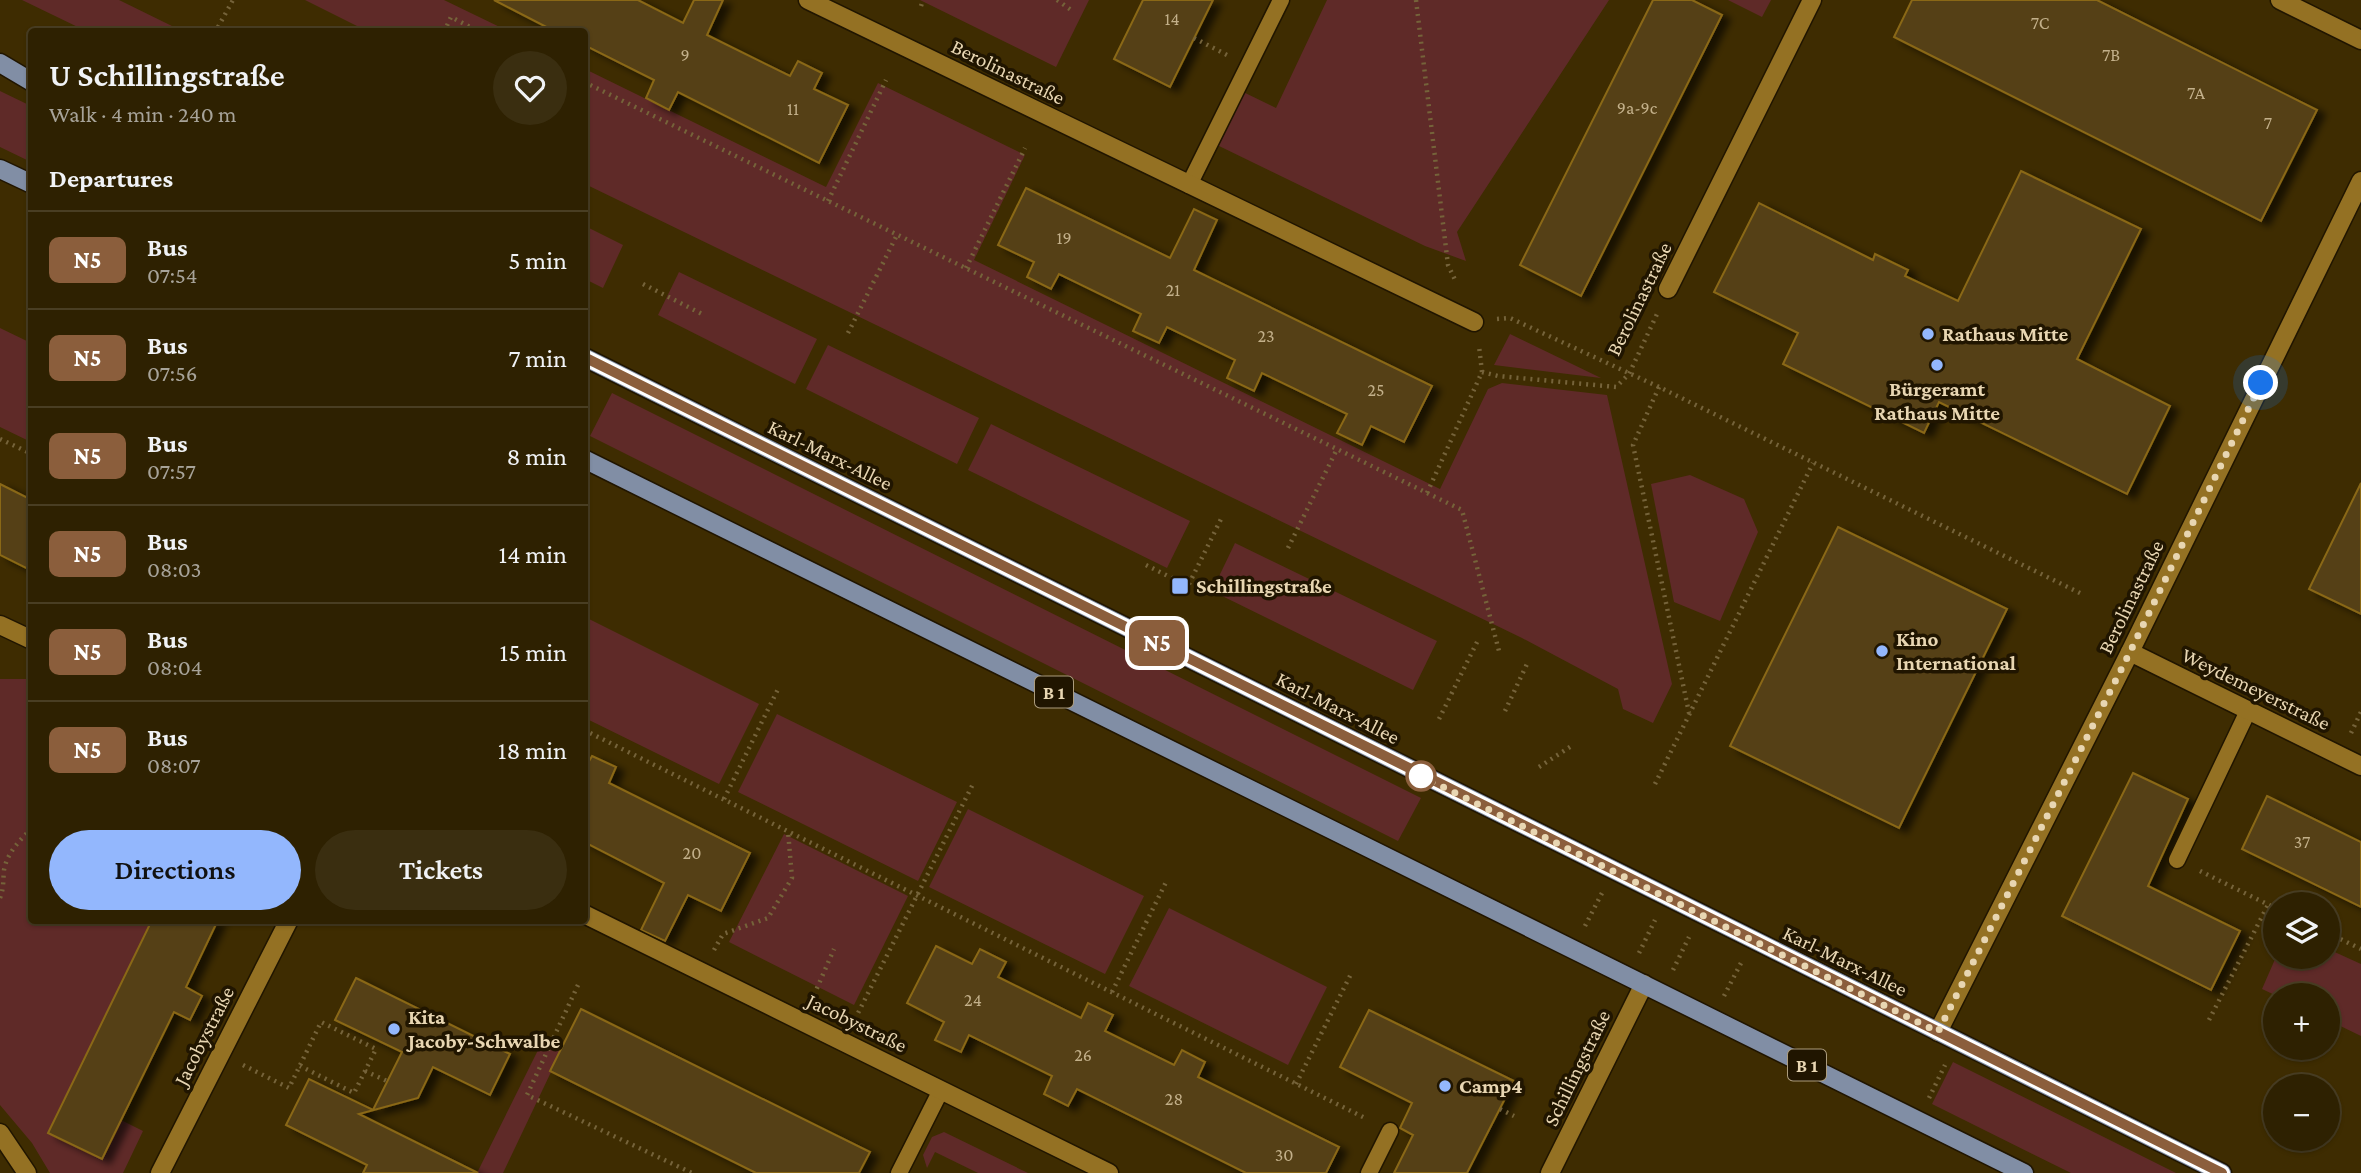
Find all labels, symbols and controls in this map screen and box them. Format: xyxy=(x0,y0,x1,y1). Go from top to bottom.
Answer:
house number: 14 xyxy=(1164,9,1180,29)
house number: 7C xyxy=(2031,13,2050,33)
street label: Berolinastraße xyxy=(947,34,1069,110)
house number: 9 xyxy=(680,45,690,65)
house number: 7B xyxy=(2102,45,2120,65)
button: heart xyxy=(493,51,567,125)
text: U Schillingstraße xyxy=(49,56,285,93)
house number: 7A xyxy=(2187,83,2206,103)
house number: 9a-9c xyxy=(1617,98,1658,118)
house number: 11 xyxy=(787,99,799,119)
text: Walk · 4 min · 240 m xyxy=(49,101,236,127)
house number: 7 xyxy=(2264,113,2272,133)
text: Departures xyxy=(49,164,173,193)
house number: 19 xyxy=(1056,228,1072,248)
text: Bus xyxy=(147,233,188,262)
street label: Berolinastraße xyxy=(1601,238,1677,360)
text: N5 xyxy=(73,246,102,273)
text: 5 min xyxy=(508,246,567,275)
text: 07:54 xyxy=(147,262,198,288)
house number: 21 xyxy=(1166,280,1180,300)
place label: Rathaus Mitte xyxy=(1942,322,2068,346)
house number: 23 xyxy=(1257,326,1275,346)
marker: Rathaus Mitte xyxy=(1920,326,1936,342)
text: Bus xyxy=(147,331,188,360)
text: N5 xyxy=(73,344,102,371)
text: 7 min xyxy=(508,344,567,373)
marker: Bürgeramt Rathaus Mitte xyxy=(1929,357,1945,373)
text: 07:56 xyxy=(147,360,198,386)
your location xyxy=(2243,365,2278,400)
place label: Bürgeramt Rathaus Mitte xyxy=(1874,377,2000,425)
house number: 25 xyxy=(1367,380,1385,400)
street label: Karl-Marx-Allee xyxy=(764,415,896,495)
text: Bus xyxy=(147,429,188,458)
text: N5 xyxy=(73,442,102,469)
text: 8 min xyxy=(506,442,567,471)
text: 07:57 xyxy=(147,458,196,484)
text: Bus xyxy=(147,527,188,556)
street label: Berolinastraße xyxy=(2093,536,2169,658)
text: N5 xyxy=(73,540,102,567)
text: 14 min xyxy=(499,540,567,569)
text: 08:03 xyxy=(147,556,201,582)
place label: Schillingstraße xyxy=(1196,574,1332,598)
marker: Schillingstraße xyxy=(1170,576,1190,596)
line badge: N5 xyxy=(1126,620,1188,666)
text: Bus xyxy=(147,625,188,654)
place label: Kino International xyxy=(1896,627,2016,675)
text: N5 xyxy=(1143,629,1171,656)
text: N5 xyxy=(73,638,102,665)
text: 15 min xyxy=(500,638,567,667)
marker: Kino International xyxy=(1874,643,1890,659)
street label: Weydemeyerstraße xyxy=(2178,643,2334,735)
text: 08:04 xyxy=(147,654,202,680)
street label: Karl-Marx-Allee xyxy=(1272,667,1404,749)
road number: B 1 xyxy=(1035,677,1073,708)
text: Bus xyxy=(147,723,188,752)
text: N5 xyxy=(73,736,102,763)
text: 18 min xyxy=(498,736,567,765)
text: 08:07 xyxy=(147,752,201,778)
unlabelled marker xyxy=(1406,761,1436,791)
button: Directions xyxy=(49,830,301,910)
button: Tickets xyxy=(315,830,567,910)
house number: 37 xyxy=(2294,832,2310,852)
house number: 20 xyxy=(683,843,701,863)
map controls xyxy=(2263,892,2340,1151)
button: layers xyxy=(2263,892,2340,969)
street label: Karl-Marx-Allee xyxy=(1779,921,1911,1001)
street label: Jacobystraße xyxy=(168,982,239,1091)
button: + xyxy=(2263,983,2340,1060)
street label: Jacobystraße xyxy=(801,988,911,1057)
house number: 24 xyxy=(964,990,982,1010)
place label: Kita Jacoby-Schwalbe xyxy=(406,1005,561,1053)
street label: Schillingstraße xyxy=(1539,1006,1615,1130)
marker: Kita Jacoby-Schwalbe xyxy=(386,1021,402,1037)
house number: 26 xyxy=(1074,1045,1092,1065)
road number: B 1 xyxy=(1788,1050,1826,1080)
place label: Camp4 xyxy=(1459,1074,1523,1098)
button: − xyxy=(2263,1074,2340,1151)
marker: Camp4 xyxy=(1437,1078,1453,1094)
house number: 28 xyxy=(1165,1089,1183,1109)
house number: 30 xyxy=(1275,1145,1293,1165)

